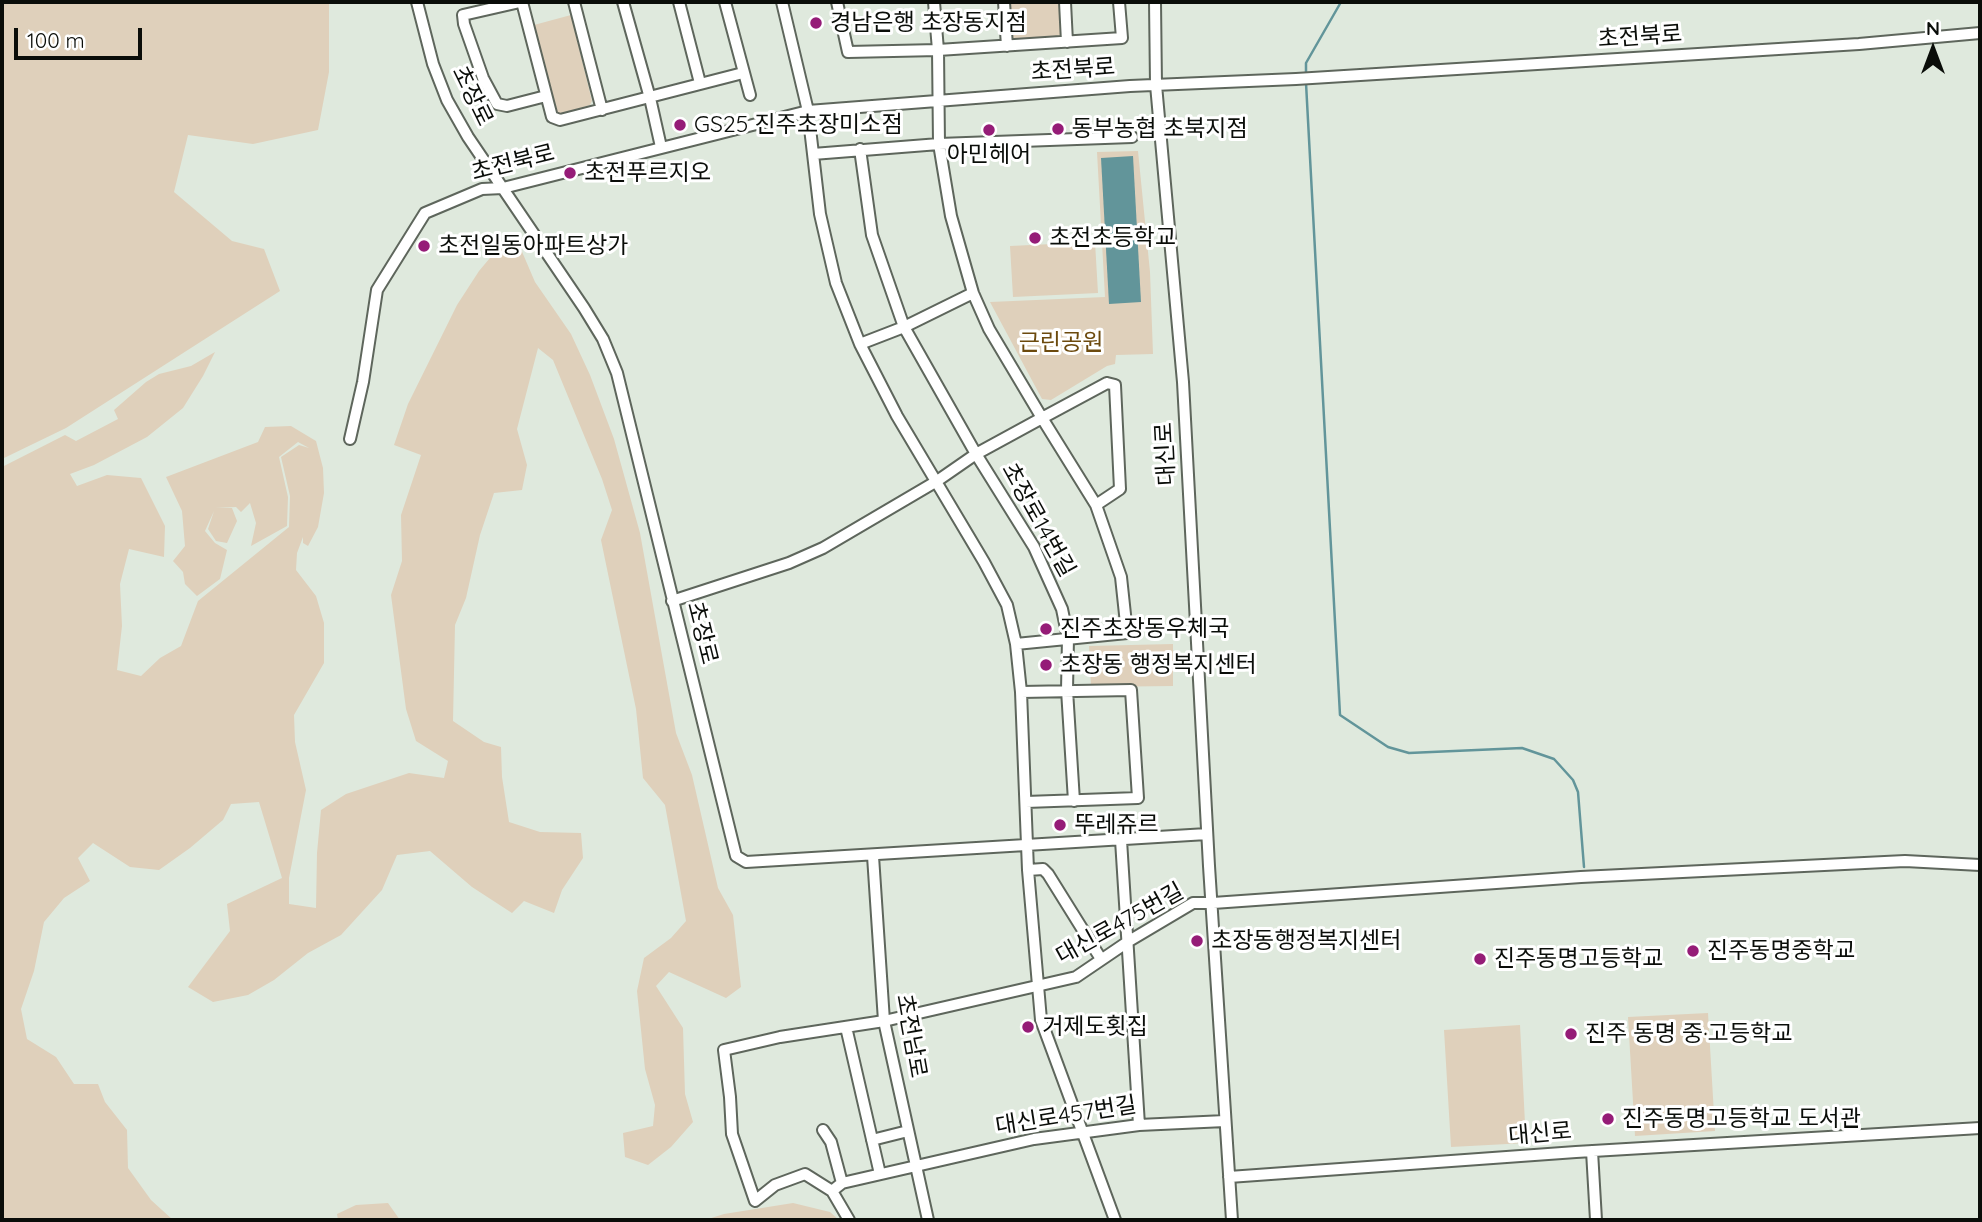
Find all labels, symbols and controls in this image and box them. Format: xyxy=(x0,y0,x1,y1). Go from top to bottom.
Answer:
place label: 경남은행 초장동지점 xyxy=(830,9,1027,37)
scale bar xyxy=(18,14,145,58)
north arrow xyxy=(1898,14,1968,84)
marker: 경남은행 초장동지점 xyxy=(808,15,824,31)
text: N xyxy=(1926,16,1940,40)
street label: 초전북로 xyxy=(1597,20,1683,54)
text: 100 m xyxy=(27,27,85,53)
street label: 초전북로 xyxy=(1030,53,1116,87)
street label: 초장로 xyxy=(446,61,498,131)
place label: GS25 진주초장미소점 xyxy=(694,111,903,139)
place label: 동부농협 초북지점 xyxy=(1072,115,1248,143)
marker: GS25 진주초장미소점 xyxy=(672,117,688,133)
marker: 동부농협 초북지점 xyxy=(1050,121,1066,137)
marker: 아민헤어 xyxy=(981,122,997,138)
street label: 초전북로 xyxy=(469,139,557,187)
place label: 아민헤어 xyxy=(947,141,1031,169)
place label: 초전푸르지오 xyxy=(584,159,711,187)
marker: 초전푸르지오 xyxy=(562,165,578,181)
place label: 초전초등학교 xyxy=(1049,224,1176,252)
marker: 초전초등학교 xyxy=(1027,230,1043,246)
place label: 초전일동아파트상가 xyxy=(438,232,628,260)
marker: 초전일동아파트상가 xyxy=(416,238,432,254)
park label: 근린공원 xyxy=(1019,329,1103,357)
street label: 대신로 xyxy=(1151,422,1181,486)
street label: 초장로14번길 xyxy=(995,458,1081,582)
street label: 초장로 xyxy=(681,599,723,667)
place label: 진주초장동우체국 xyxy=(1060,615,1229,643)
marker: 진주초장동우체국 xyxy=(1038,621,1054,637)
place label: 초장동 행정복지센터 xyxy=(1060,651,1257,679)
marker: 초장동 행정복지센터 xyxy=(1038,657,1054,673)
place label: 뚜레쥬르 xyxy=(1074,811,1159,839)
marker: 뚜레쥬르 xyxy=(1052,817,1068,833)
street label: 대신로475번길 xyxy=(1051,878,1189,970)
place label: 초장동행정복지센터 xyxy=(1211,927,1401,955)
marker: 초장동행정복지센터 xyxy=(1189,933,1205,949)
place label: 진주동명중학교 xyxy=(1707,937,1855,965)
marker: 진주동명중학교 xyxy=(1685,943,1701,959)
place label: 진주동명고등학교 xyxy=(1494,945,1663,973)
marker: 진주동명고등학교 xyxy=(1472,951,1488,967)
street label: 초전남로 xyxy=(890,992,932,1080)
place label: 거제도횟집 xyxy=(1042,1013,1148,1041)
marker: 거제도횟집 xyxy=(1020,1019,1036,1035)
place label: 진주 동명 중·고등학교 xyxy=(1585,1020,1792,1048)
marker: 진주 동명 중·고등학교 xyxy=(1563,1026,1579,1042)
street label: 대신로457번길 xyxy=(994,1091,1138,1141)
place label: 진주동명고등학교 도서관 xyxy=(1622,1105,1861,1133)
marker: 진주동명고등학교 도서관 xyxy=(1600,1111,1616,1127)
street label: 대신로 xyxy=(1507,1117,1573,1151)

